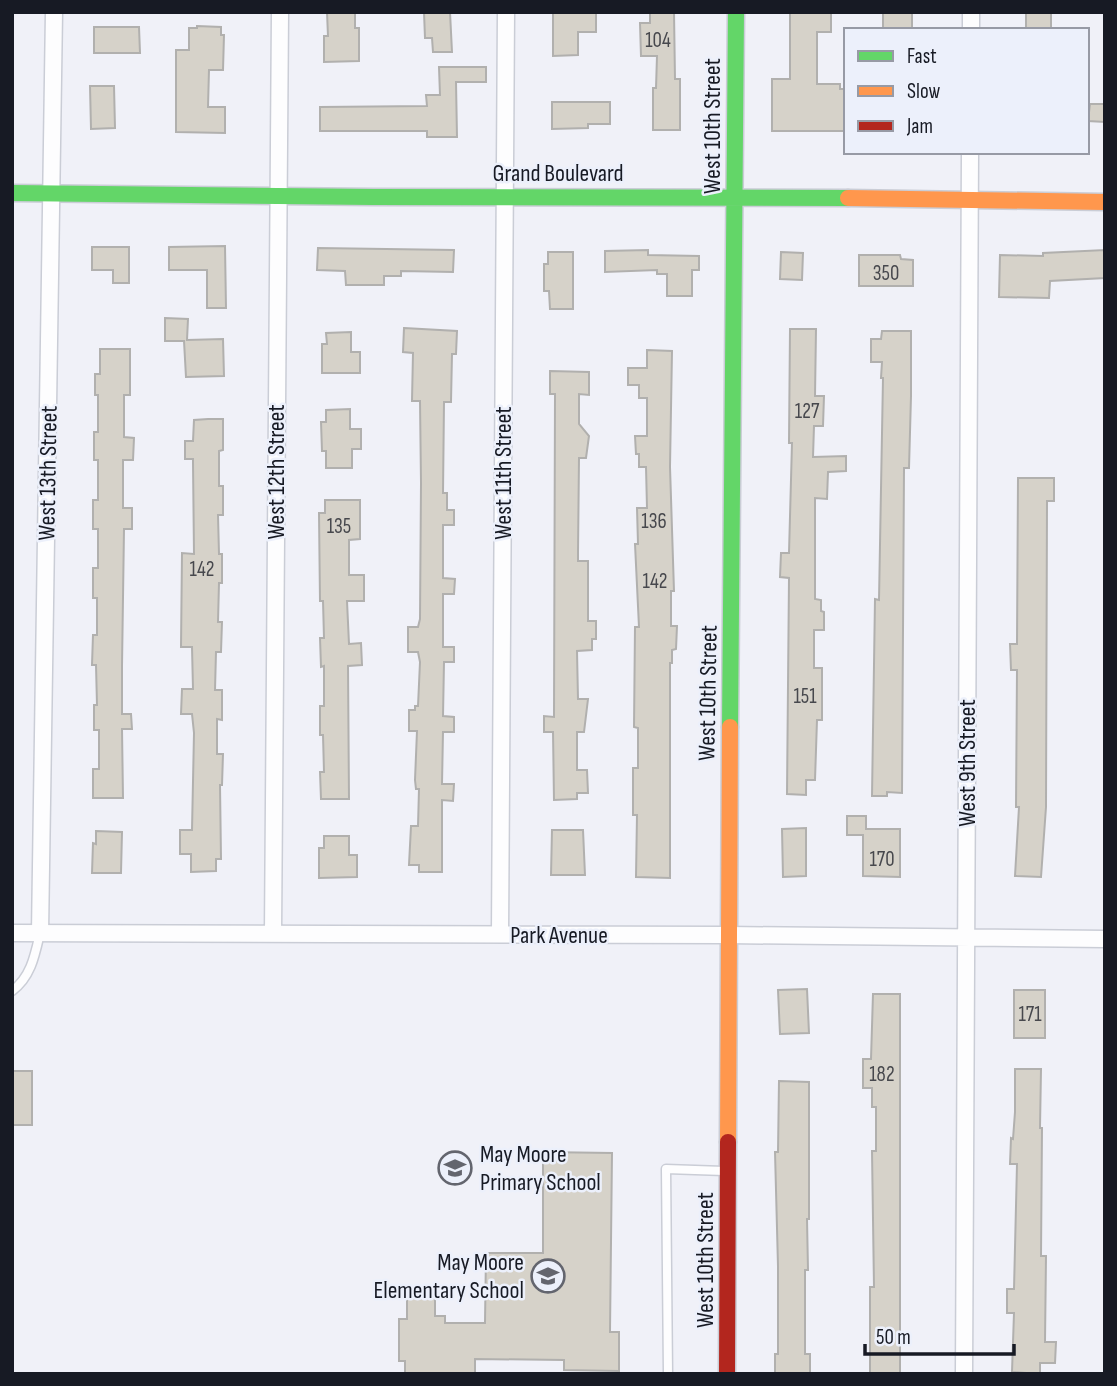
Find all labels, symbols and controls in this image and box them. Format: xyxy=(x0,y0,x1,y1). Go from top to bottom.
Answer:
house number: 104 xyxy=(645,28,671,53)
legend xyxy=(844,28,1089,154)
text: Fast xyxy=(907,44,937,69)
street label: West 10th Street xyxy=(698,58,727,194)
text: Slow xyxy=(907,79,941,104)
text: Jam xyxy=(906,114,933,139)
street label: Grand Boulevard xyxy=(492,159,624,188)
house number: 350 xyxy=(873,261,899,286)
house number: 127 xyxy=(795,399,820,424)
street label: West 12th Street xyxy=(262,404,291,540)
street label: West 13th Street xyxy=(32,405,64,541)
street label: West 11th Street xyxy=(489,406,518,540)
house number: 136 xyxy=(641,509,667,534)
house number: 135 xyxy=(327,514,351,539)
house number: 142 xyxy=(190,557,214,582)
house number: 142 xyxy=(643,569,667,594)
street label: West 10th Street xyxy=(692,625,724,761)
house number: 151 xyxy=(793,684,817,709)
street label: West 9th Street xyxy=(953,699,982,827)
house number: 170 xyxy=(869,847,895,872)
street label: Park Avenue xyxy=(510,921,608,950)
house number: 171 xyxy=(1018,1002,1042,1027)
house number: 182 xyxy=(869,1062,895,1087)
place label: May Moore Primary School xyxy=(480,1140,601,1197)
school or university icon: May Moore Primary School xyxy=(436,1149,474,1187)
street label: West 10th Street xyxy=(691,1192,720,1328)
place label: May Moore Elementary School xyxy=(373,1248,524,1305)
school or university icon: May Moore Elementary School xyxy=(529,1257,567,1295)
scale bar xyxy=(865,1312,1014,1356)
text: 50 m xyxy=(876,1325,911,1350)

